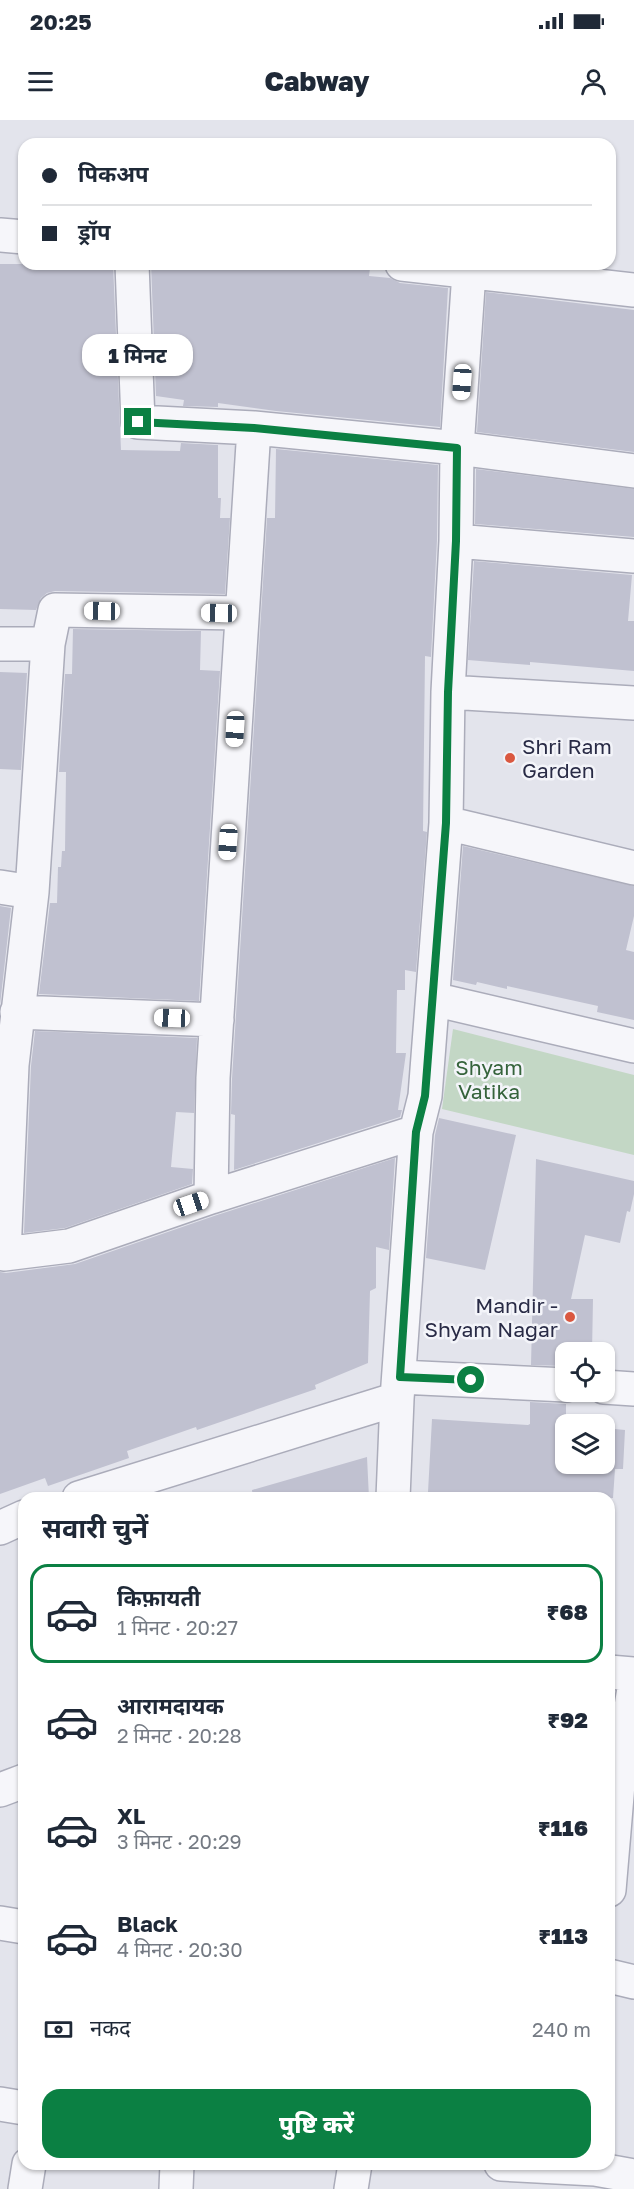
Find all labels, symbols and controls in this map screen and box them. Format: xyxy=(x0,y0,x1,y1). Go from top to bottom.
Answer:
text: 20:25 xyxy=(30,8,92,35)
icon: menu xyxy=(24,65,57,98)
text: Cabway xyxy=(264,65,370,97)
icon: person xyxy=(577,65,610,98)
text: पिकअप xyxy=(78,160,149,187)
text: ड्रॉप xyxy=(78,218,111,245)
callout: 1 मिनट xyxy=(82,335,194,377)
text: 1 मिनट xyxy=(108,343,167,367)
car xyxy=(452,363,472,401)
route end xyxy=(124,408,151,435)
car xyxy=(84,602,120,620)
car xyxy=(201,604,237,622)
car xyxy=(225,711,245,747)
place label: Shri Ram Garden xyxy=(522,733,612,783)
marker: Shri Ram Garden xyxy=(503,751,517,765)
car xyxy=(218,823,238,861)
car xyxy=(154,1008,190,1028)
park label: Shyam Vatika xyxy=(455,1054,523,1104)
car xyxy=(171,1190,211,1218)
place label: Mandir - Shyam Nagar xyxy=(424,1292,558,1342)
marker: Mandir - Shyam Nagar xyxy=(563,1310,577,1324)
map controls xyxy=(555,1342,615,1474)
button: locate xyxy=(555,1342,615,1402)
route start xyxy=(457,1366,484,1393)
button: layers xyxy=(555,1414,615,1474)
text: सवारी चुनें xyxy=(42,1512,148,1544)
text: किफ़ायती xyxy=(117,1584,201,1611)
icon: car xyxy=(45,1587,99,1641)
text: ₹68 xyxy=(547,1598,588,1625)
text: 1 मिनट · 20:27 xyxy=(117,1615,238,1639)
text: आरामदायक xyxy=(117,1692,224,1719)
icon: car xyxy=(45,1695,99,1749)
text: ₹92 xyxy=(547,1706,588,1733)
text: 2 मिनट · 20:28 xyxy=(117,1723,242,1747)
text: XL xyxy=(117,1802,145,1829)
icon: car xyxy=(45,1803,99,1857)
text: ₹116 xyxy=(538,1814,588,1841)
text: 3 मिनट · 20:29 xyxy=(117,1829,242,1853)
text: Black xyxy=(117,1910,178,1937)
icon: car xyxy=(45,1911,99,1965)
text: ₹113 xyxy=(538,1922,588,1949)
text: 4 मिनट · 20:30 xyxy=(117,1937,243,1961)
icon: cash xyxy=(42,2013,75,2046)
text: नकद xyxy=(90,2014,131,2041)
text: 240 m xyxy=(532,2017,591,2041)
button: पुष्टि करें xyxy=(42,2089,591,2158)

